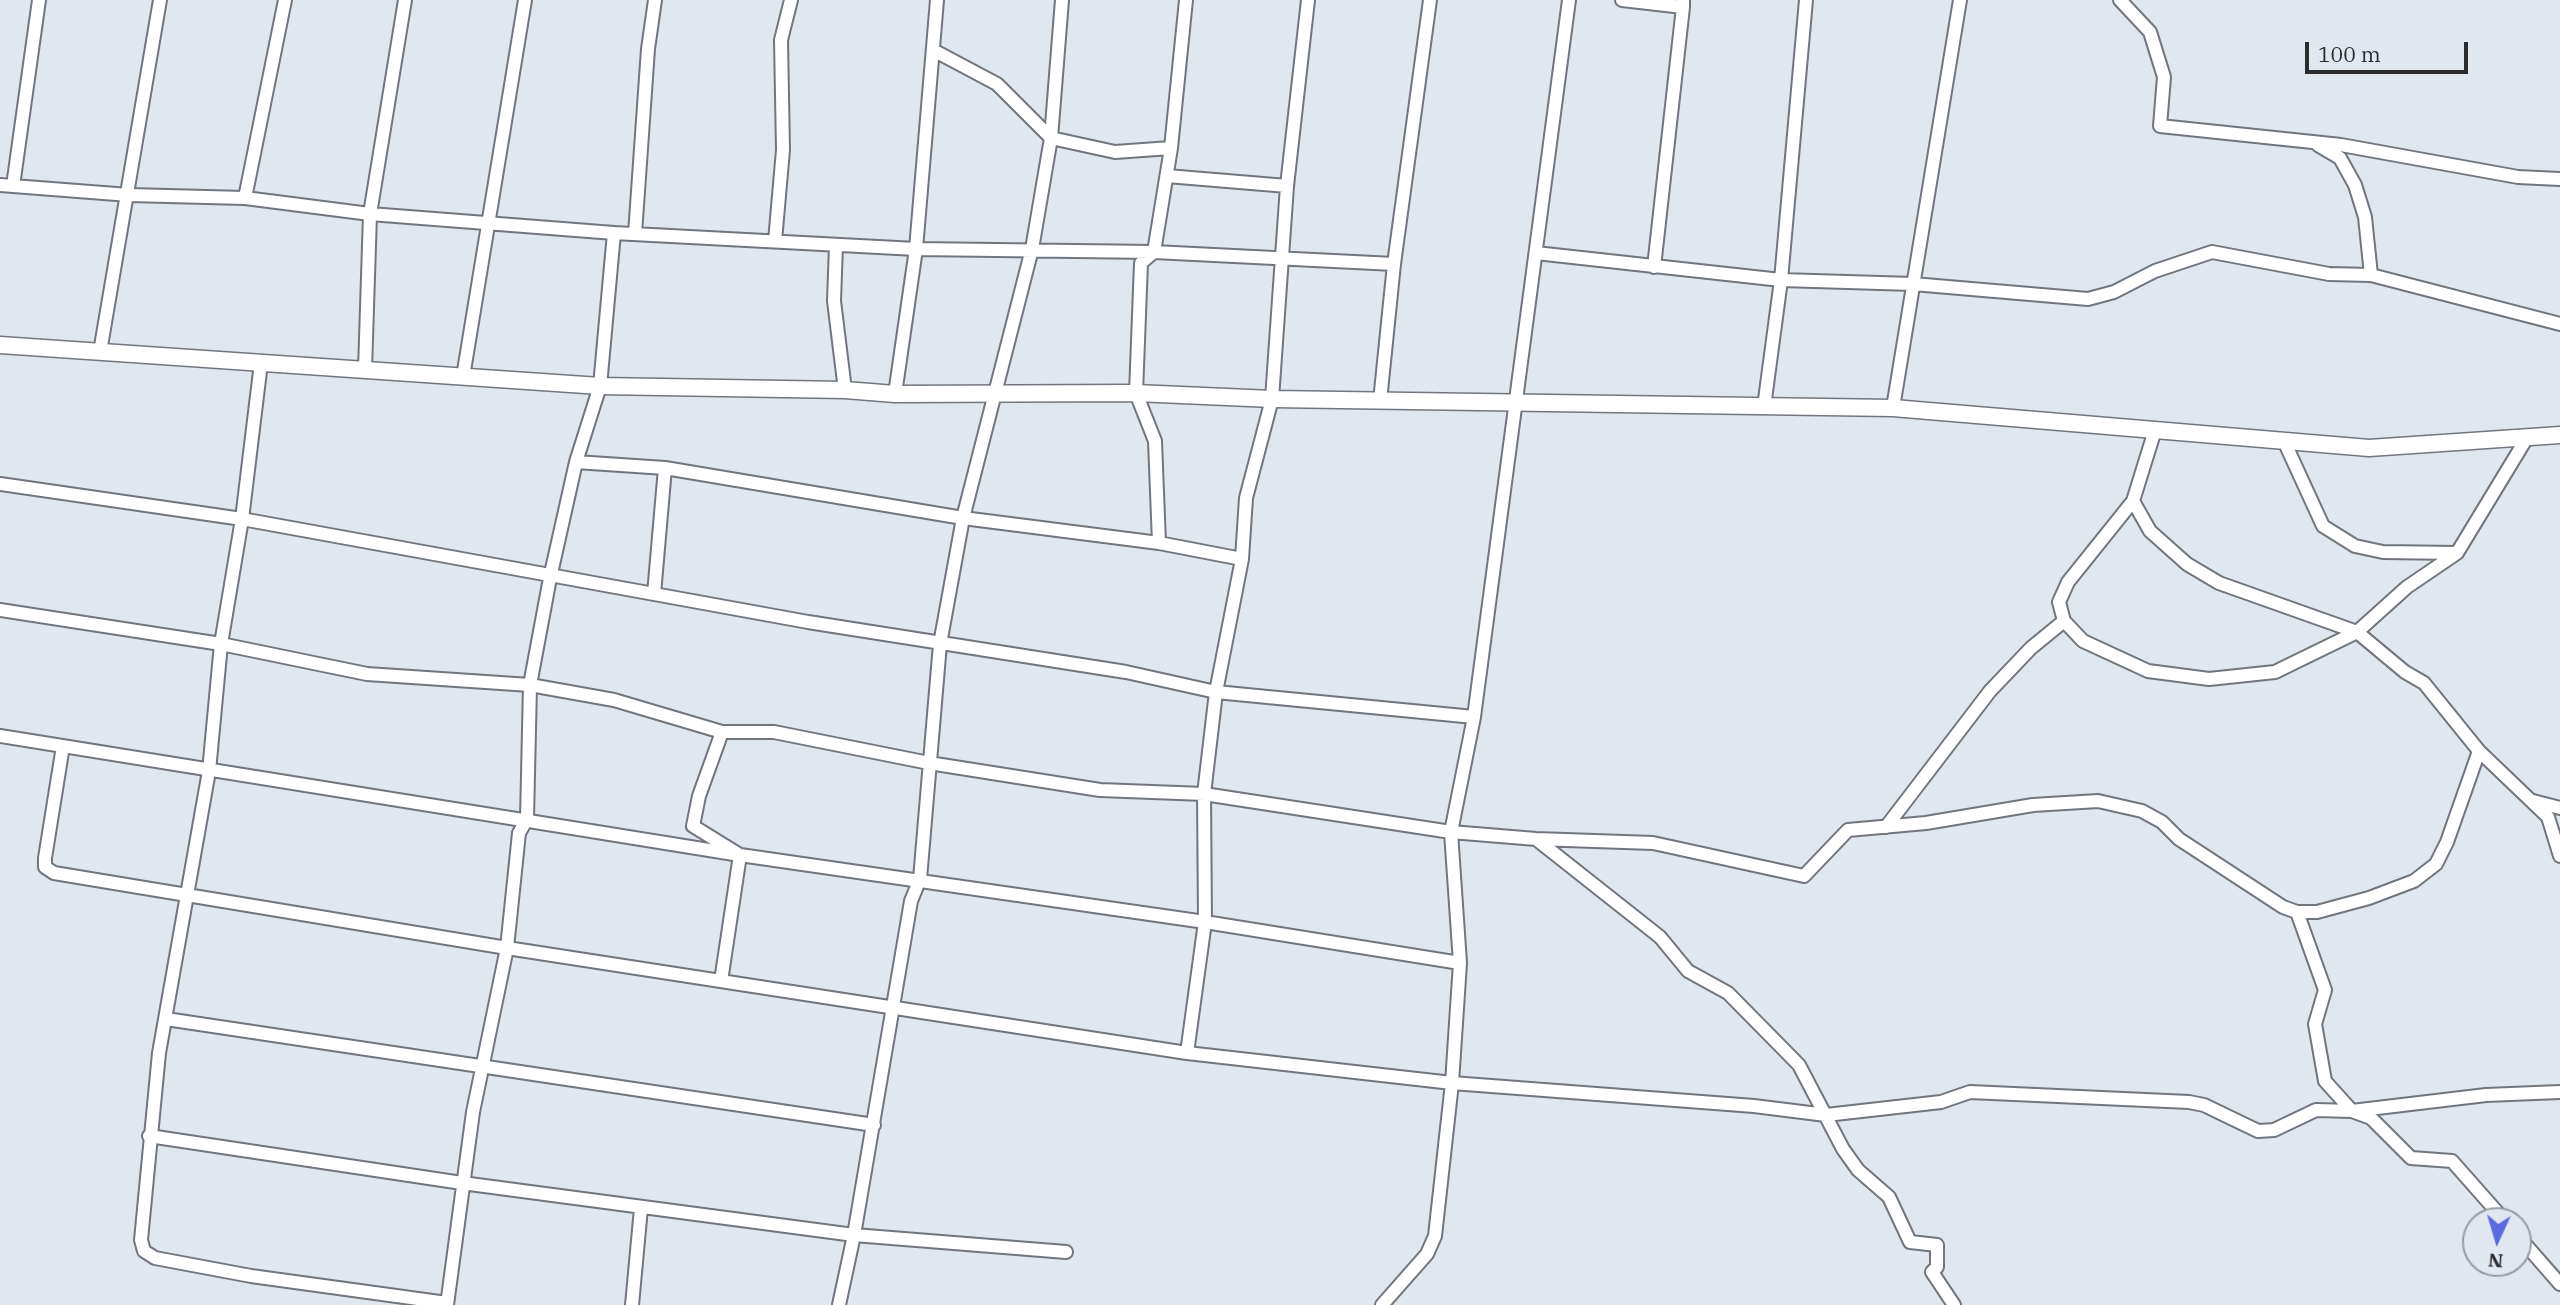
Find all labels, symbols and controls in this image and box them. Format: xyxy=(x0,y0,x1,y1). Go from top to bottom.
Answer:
scale bar xyxy=(2308,28,2471,72)
text: 100 m xyxy=(2318,40,2381,68)
north arrow xyxy=(2462,1207,2532,1277)
text: N xyxy=(2487,1248,2504,1273)

